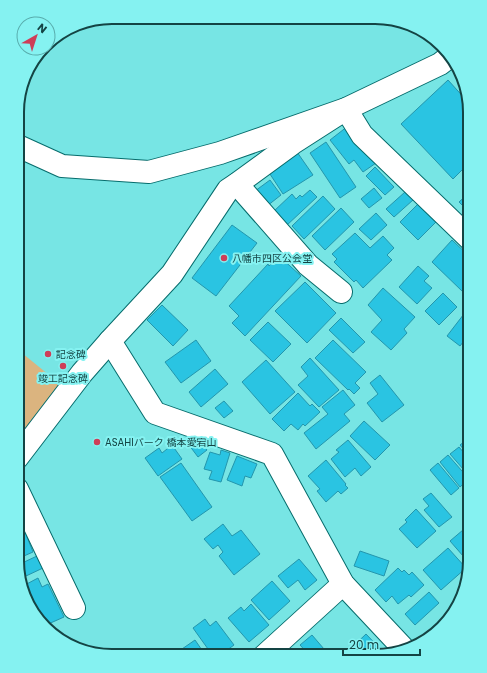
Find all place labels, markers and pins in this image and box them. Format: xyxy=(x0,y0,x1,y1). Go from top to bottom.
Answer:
place label: 八幡市四区公会堂 xyxy=(232,251,312,266)
marker: 八幡市四区公会堂 xyxy=(219,253,229,263)
place label: 記念碑 xyxy=(56,347,86,362)
marker: 記念碑 xyxy=(43,349,53,359)
marker: 竣工記念碑 xyxy=(58,361,68,371)
place label: 竣工記念碑 xyxy=(38,371,88,386)
place label: ASAHIパーク 橋本愛宕山 xyxy=(105,435,216,450)
marker: ASAHIパーク 橋本愛宕山 xyxy=(92,437,102,447)

